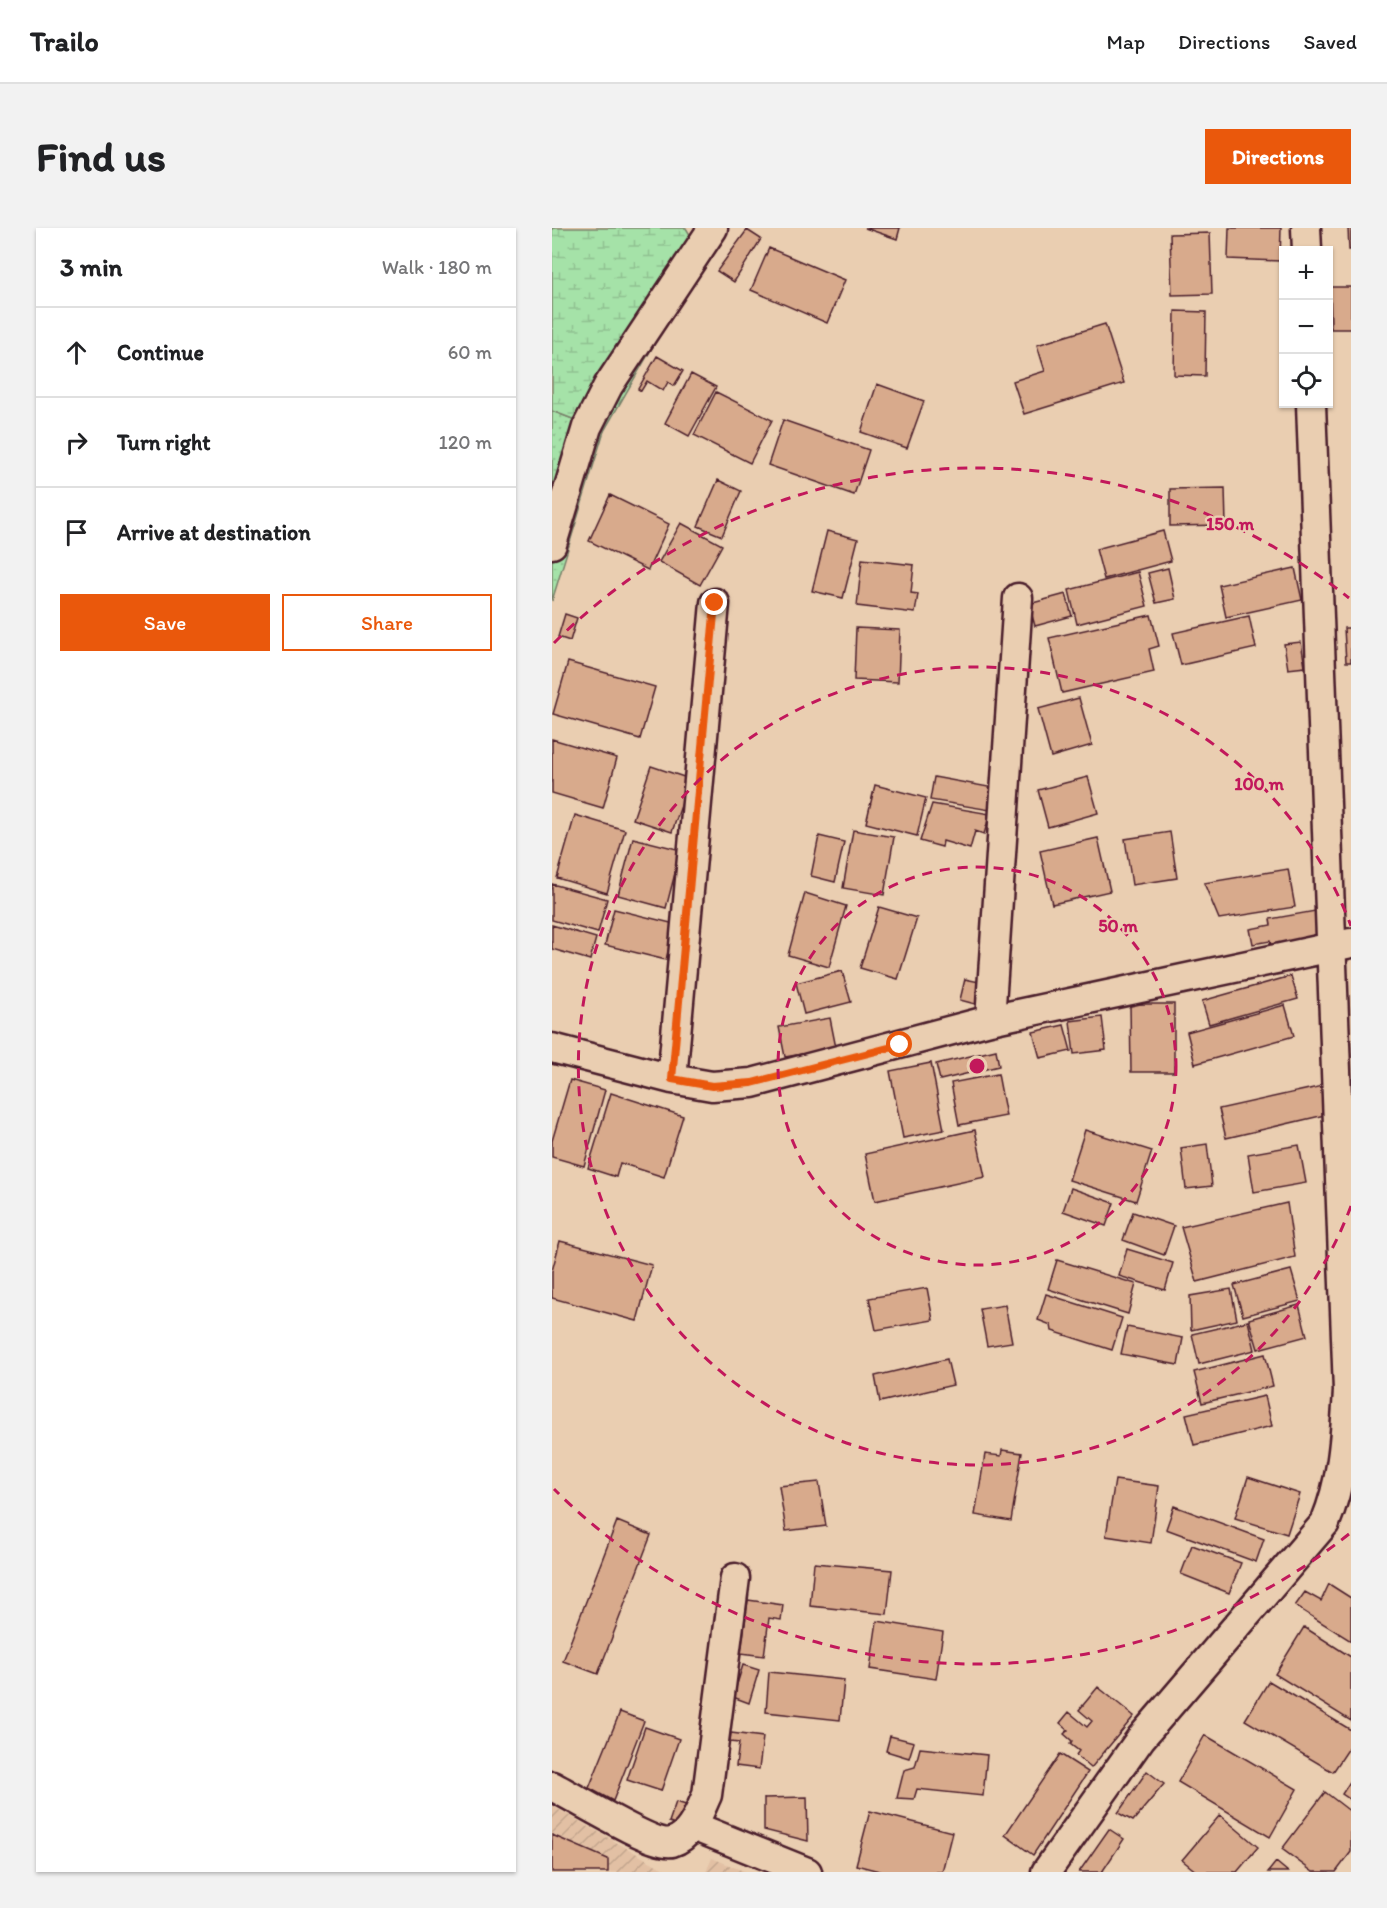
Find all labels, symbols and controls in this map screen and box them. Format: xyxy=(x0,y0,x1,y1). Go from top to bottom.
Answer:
text: Trailo xyxy=(30,24,99,58)
text: Map xyxy=(1107,29,1145,54)
text: Directions xyxy=(1178,29,1270,54)
text: Saved xyxy=(1303,29,1357,54)
button: Directions xyxy=(1205,129,1351,184)
text: Find us xyxy=(36,131,166,182)
map controls xyxy=(1279,246,1333,408)
button: + xyxy=(1279,246,1333,300)
text: 3 min xyxy=(60,251,122,283)
text: Walk · 180 m xyxy=(382,255,492,279)
button: − xyxy=(1279,300,1333,354)
icon: ahead xyxy=(60,336,93,369)
text: Continue xyxy=(117,339,204,366)
text: 60 m xyxy=(448,340,492,364)
button: locate xyxy=(1279,354,1333,408)
icon: right xyxy=(60,426,93,459)
text: Turn right xyxy=(117,429,211,456)
text: 120 m xyxy=(439,430,492,454)
text: 150 m xyxy=(1206,513,1255,535)
icon: arrive xyxy=(60,516,93,549)
text: Arrive at destination xyxy=(117,519,311,546)
route end xyxy=(701,589,727,615)
button: Save xyxy=(60,594,270,651)
button: Share xyxy=(282,594,492,651)
text: 100 m xyxy=(1234,773,1285,795)
text: 50 m xyxy=(1098,915,1139,937)
route start xyxy=(886,1031,912,1057)
centre of rings xyxy=(967,1056,987,1076)

